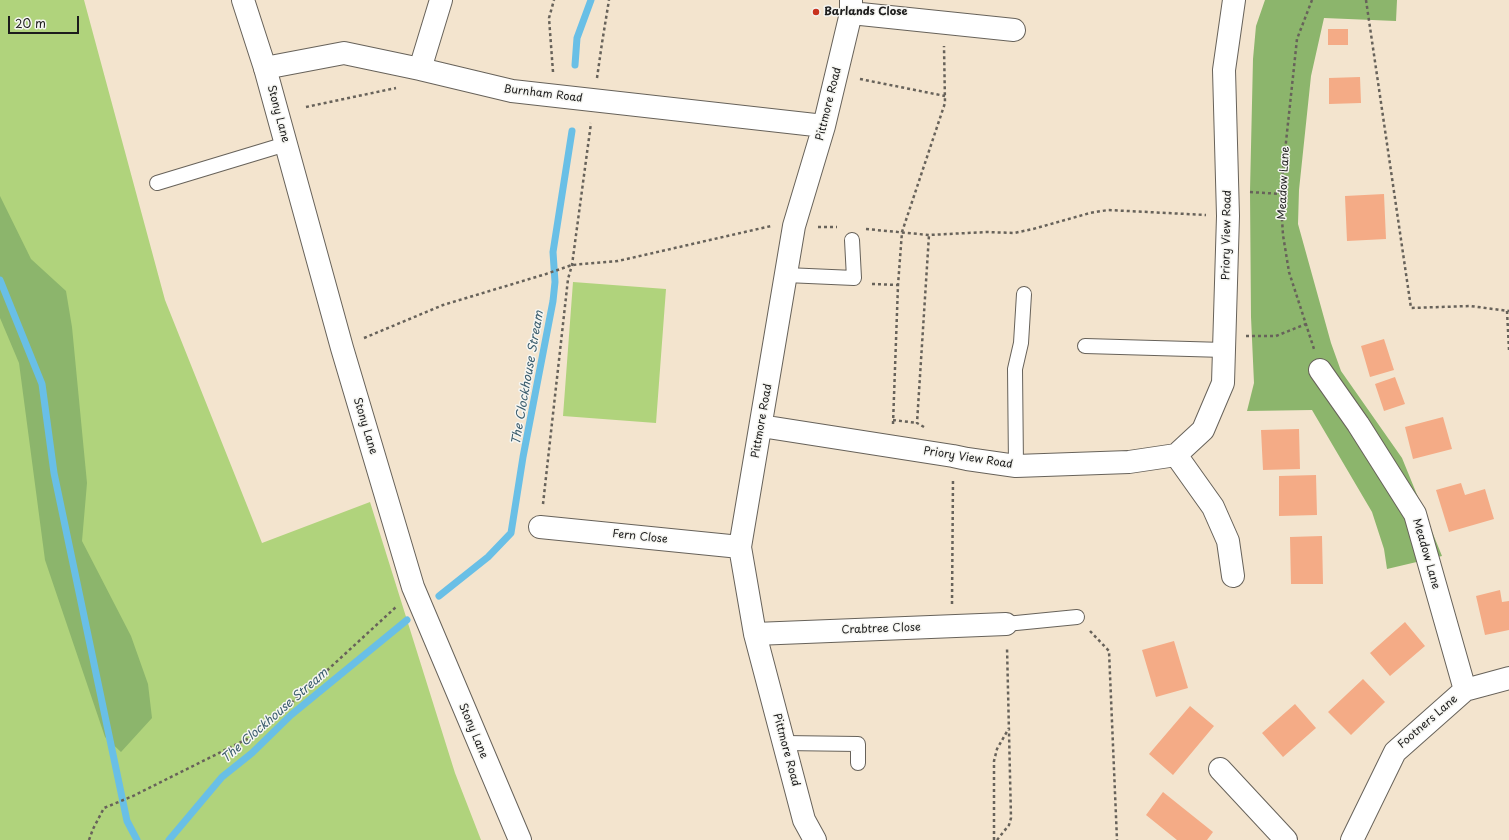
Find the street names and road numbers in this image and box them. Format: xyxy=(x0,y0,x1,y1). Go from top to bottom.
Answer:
street label: Pittmore Road xyxy=(814,66,844,142)
street label: Burnham Road xyxy=(503,83,583,105)
street label: Stony Lane xyxy=(264,84,292,144)
street label: Meadow Lane xyxy=(1275,146,1293,220)
street label: Priory View Road xyxy=(1220,190,1234,280)
street label: Pittmore Road xyxy=(749,383,775,459)
street label: Stony Lane xyxy=(350,396,380,456)
street label: Priory View Road xyxy=(922,444,1014,472)
street label: Meadow Lane xyxy=(1410,517,1442,591)
street label: Fern Close xyxy=(612,528,668,546)
street label: Crabtree Close xyxy=(841,621,921,637)
street label: Footners Lane xyxy=(1395,693,1461,751)
street label: Stony Lane xyxy=(455,701,491,761)
street label: Pittmore Road xyxy=(770,712,802,788)

